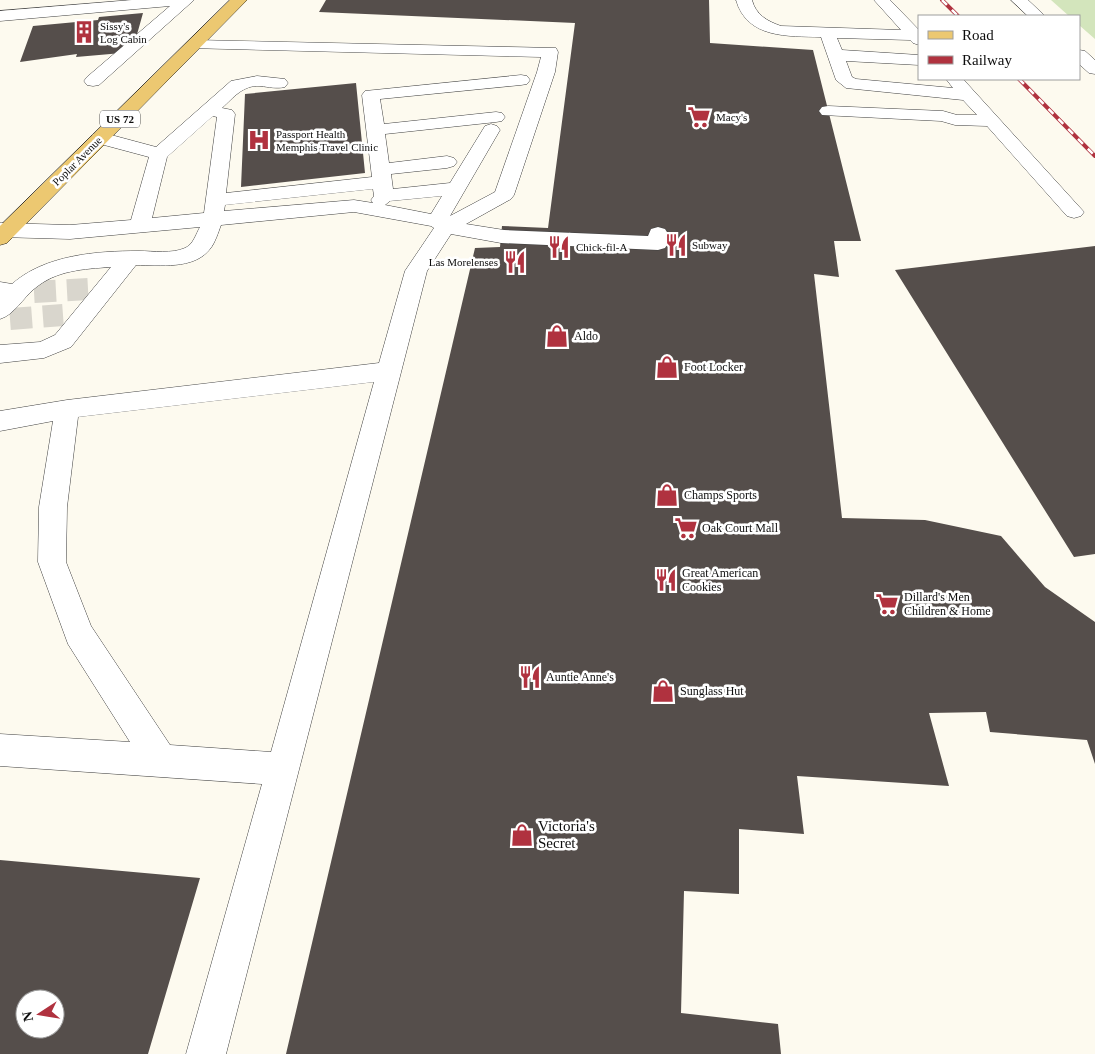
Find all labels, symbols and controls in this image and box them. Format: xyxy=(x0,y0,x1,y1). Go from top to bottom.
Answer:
legend xyxy=(918,15,1080,80)
building icon: Sissy's Log Cabin xyxy=(71,19,97,45)
place label: Sissy's Log Cabin xyxy=(100,20,147,45)
text: Road xyxy=(962,27,994,43)
text: Railway xyxy=(962,52,1012,68)
supermarket icon: Macy's xyxy=(686,104,712,130)
road number: US 72 xyxy=(100,110,140,128)
place label: Macy's xyxy=(716,111,747,123)
hospital icon: Passport Health Memphis Travel Clinic xyxy=(246,127,272,153)
place label: Passport Health Memphis Travel Clinic xyxy=(276,128,378,153)
street label: Poplar Avenue xyxy=(50,134,104,188)
restaurant icon: Subway xyxy=(663,232,689,258)
restaurant icon: Chick-fil-A xyxy=(546,234,572,260)
place label: Subway xyxy=(692,239,728,251)
place label: Chick-fil-A xyxy=(576,241,627,253)
restaurant icon: Las Morelenses xyxy=(502,249,528,275)
place label: Las Morelenses xyxy=(429,256,498,268)
shop icon: Aldo xyxy=(544,323,570,349)
place label: Aldo xyxy=(574,329,598,343)
shop icon: Foot Locker xyxy=(654,354,680,380)
place label: Foot Locker xyxy=(684,360,743,374)
shop icon: Champs Sports xyxy=(654,482,680,508)
place label: Champs Sports xyxy=(684,488,757,502)
supermarket icon: Oak Court Mall xyxy=(673,515,699,541)
place label: Oak Court Mall xyxy=(702,521,779,535)
place label: Great American Cookies xyxy=(682,566,758,594)
restaurant icon: Great American Cookies xyxy=(653,567,679,593)
place label: Dillard's Men Children & Home xyxy=(904,590,991,618)
supermarket icon: Dillard's Men Children & Home xyxy=(874,591,900,617)
restaurant icon: Auntie Anne's xyxy=(517,664,543,690)
place label: Auntie Anne's xyxy=(546,670,614,684)
shop icon: Sunglass Hut xyxy=(650,678,676,704)
place label: Sunglass Hut xyxy=(680,684,744,698)
place label: Victoria's Secret xyxy=(538,818,595,851)
shop icon: Victoria's Secret xyxy=(509,822,535,848)
north arrow xyxy=(15,989,65,1039)
text: N xyxy=(19,1010,36,1023)

